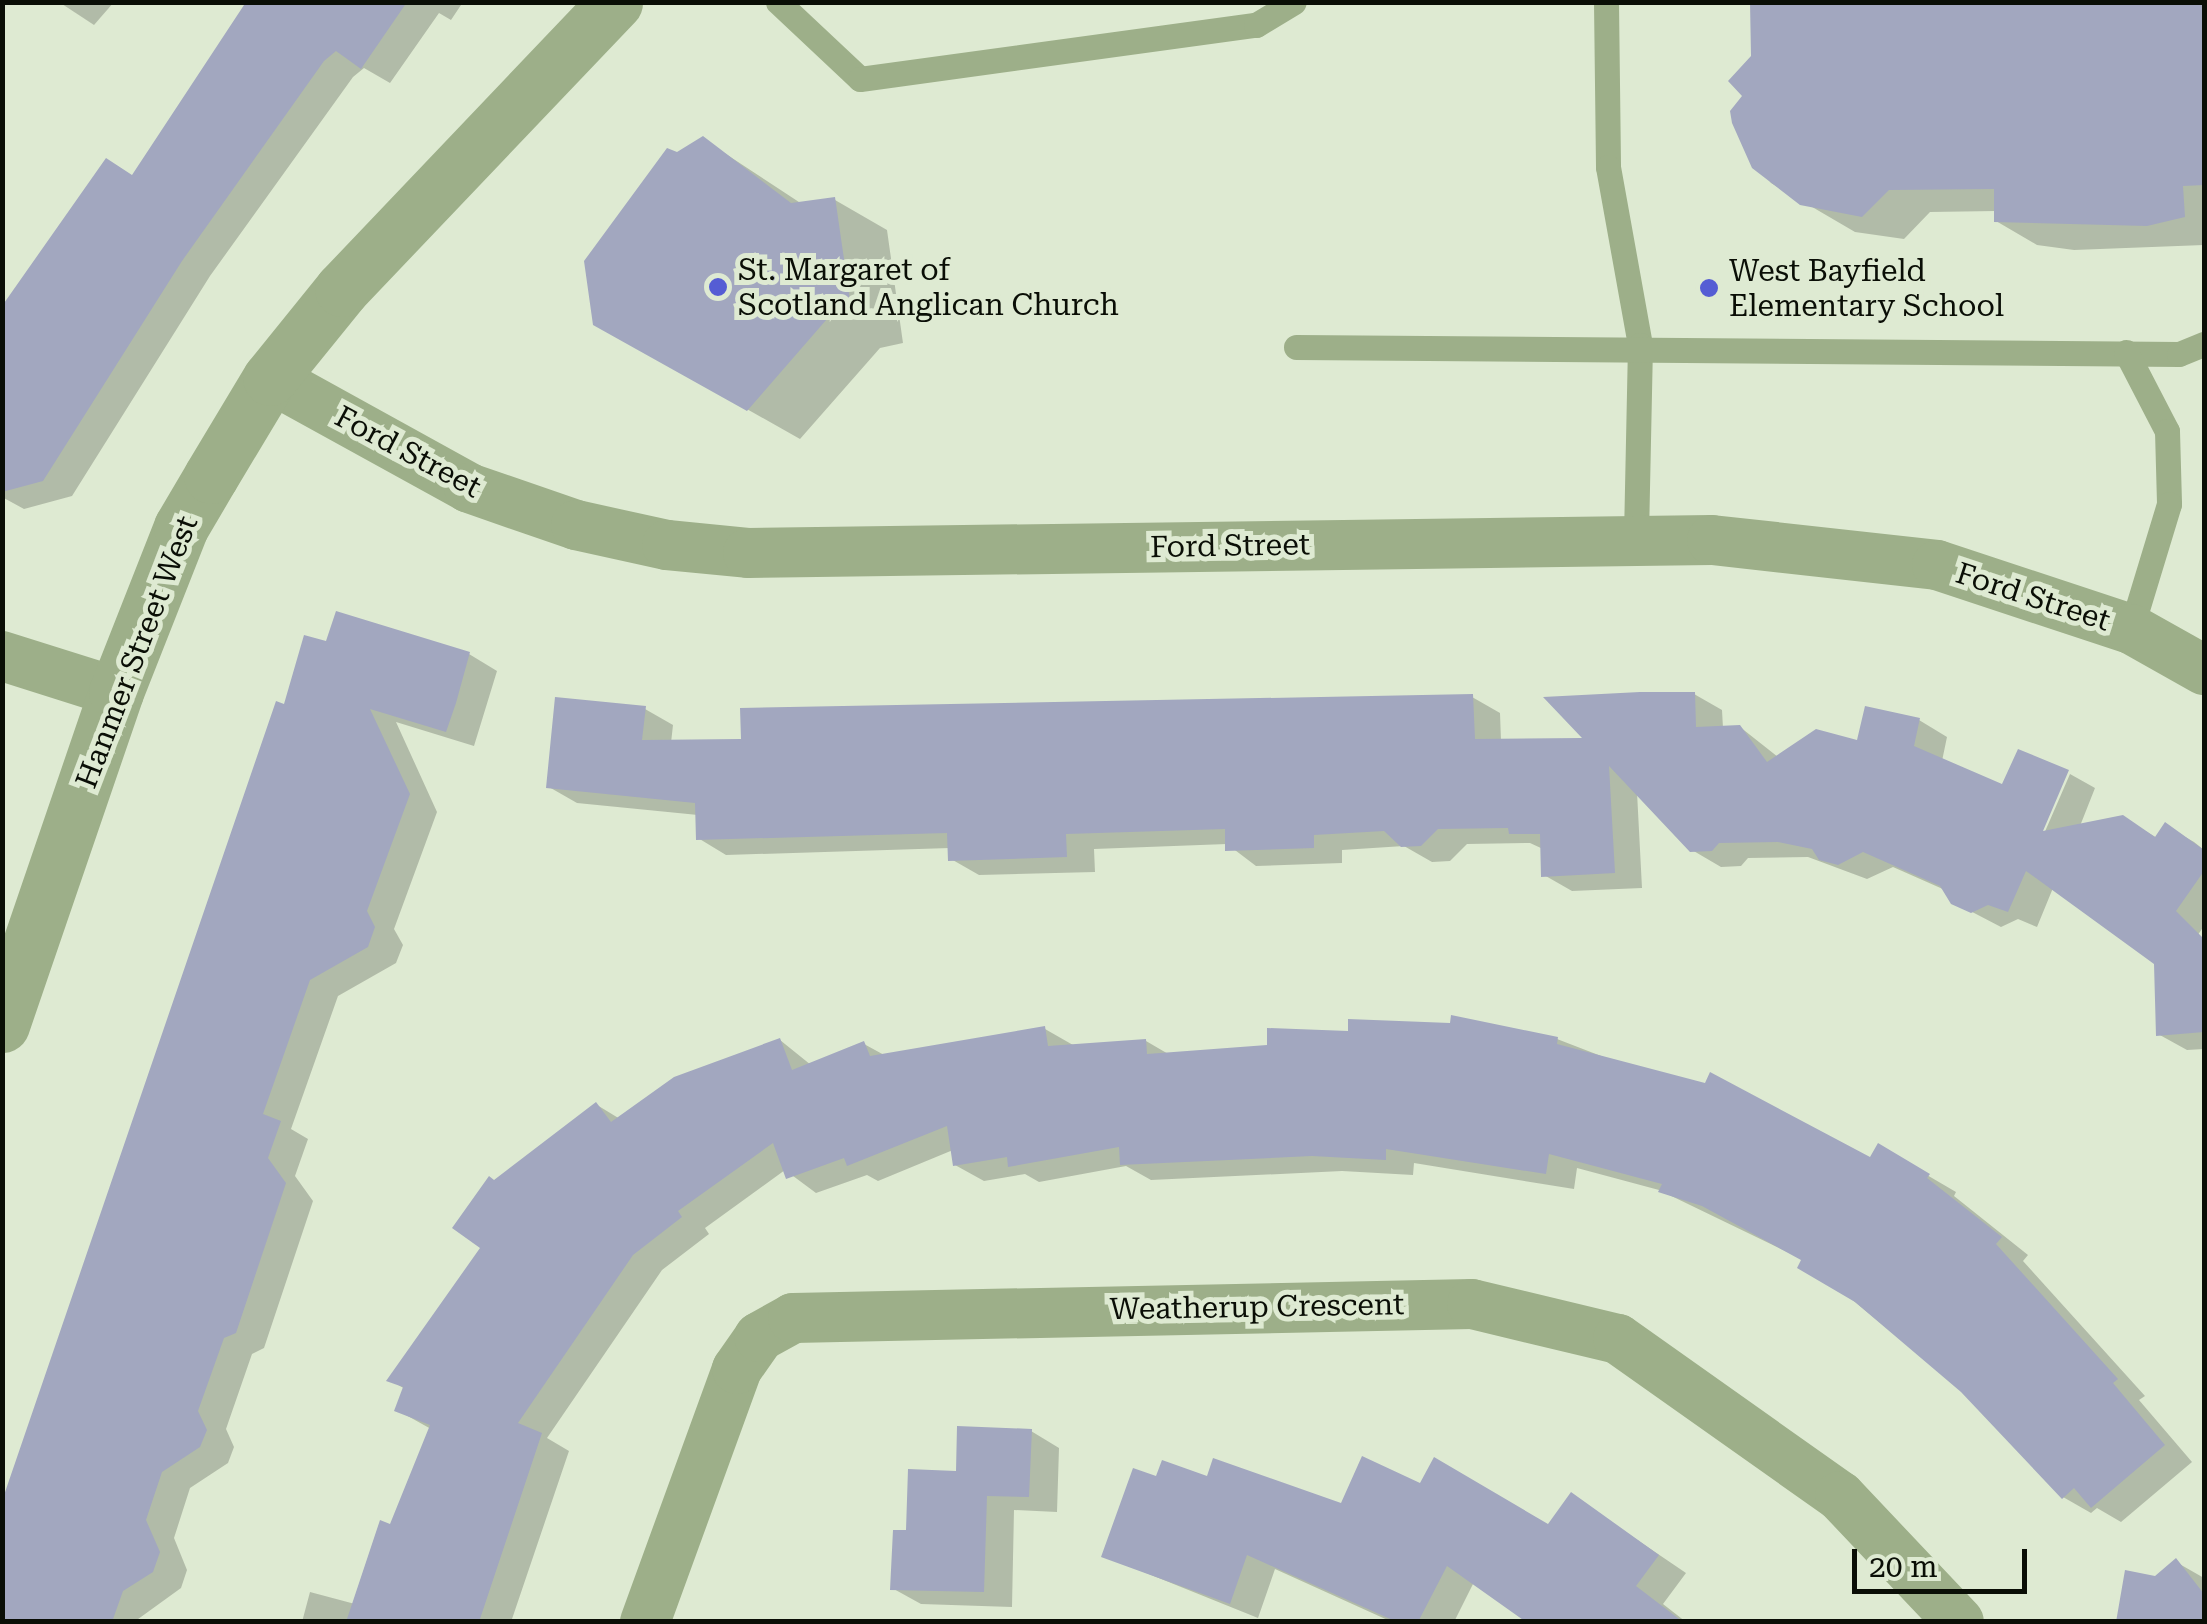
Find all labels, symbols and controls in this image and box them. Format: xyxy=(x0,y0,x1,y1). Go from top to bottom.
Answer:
place label: St. Margaret of Scotland Anglican Church xyxy=(738,252,1119,322)
place label: West Bayfield Elementary School xyxy=(1729,253,2004,324)
marker: St. Margaret of Scotland Anglican Church xyxy=(707,276,729,298)
marker: West Bayfield Elementary School xyxy=(1698,277,1720,299)
street label: Ford Street xyxy=(329,399,487,505)
street label: Hanmer Street West xyxy=(68,511,206,793)
street label: Ford Street xyxy=(1150,527,1310,565)
street label: Ford Street xyxy=(1951,555,2115,639)
street label: Weatherup Crescent xyxy=(1109,1286,1405,1328)
scale bar xyxy=(1857,1529,2032,1591)
text: 20 m xyxy=(1869,1549,1938,1584)

